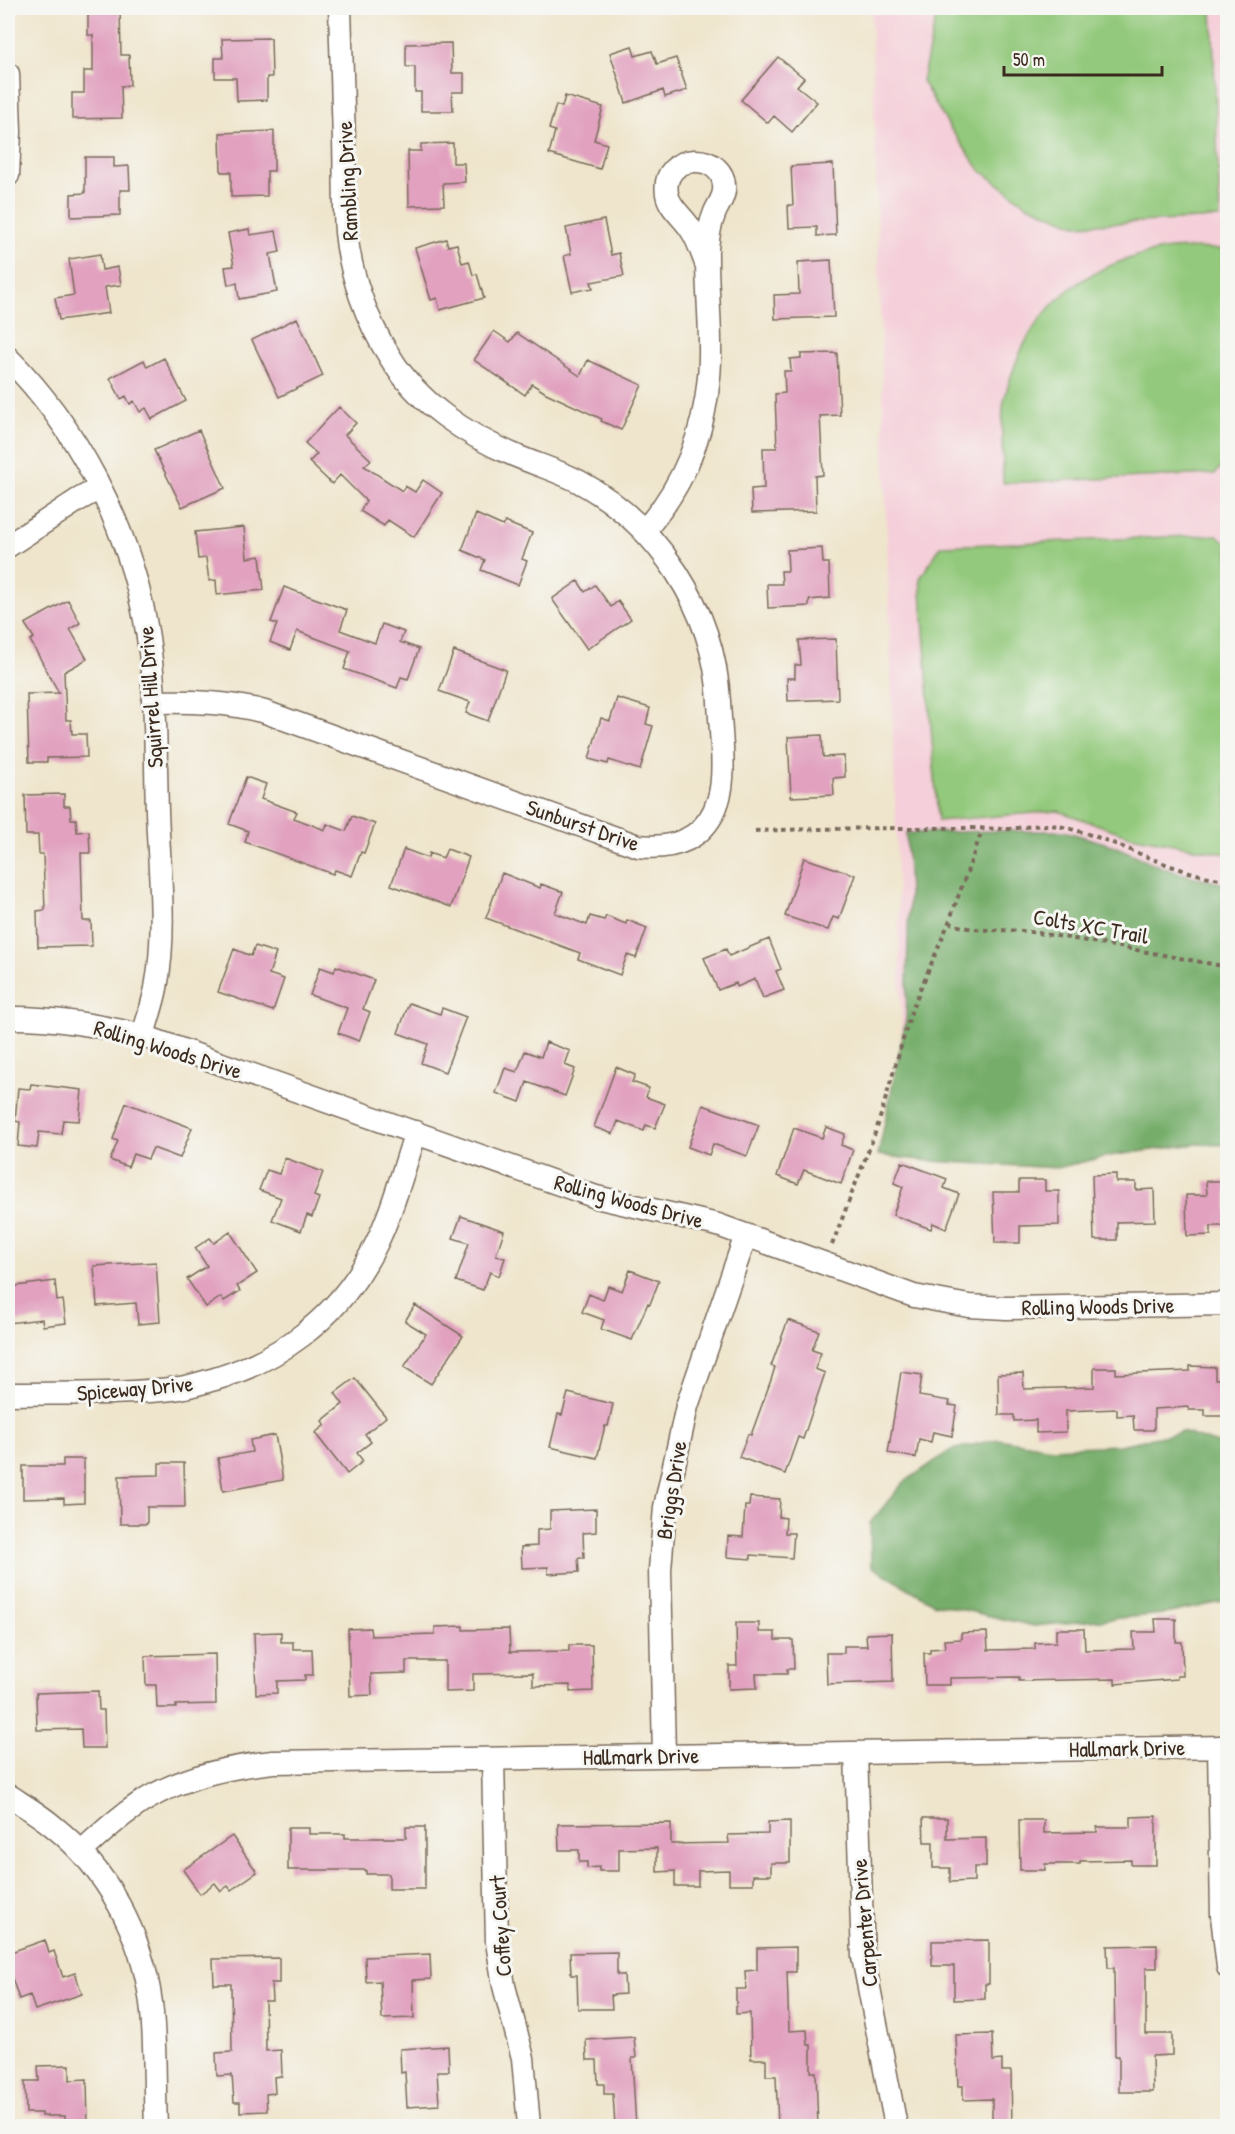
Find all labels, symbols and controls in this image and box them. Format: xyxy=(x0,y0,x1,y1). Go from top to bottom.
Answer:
scale bar xyxy=(1004,39,1162,77)
text: 50 m xyxy=(1013,47,1045,72)
street label: Rambling Drive xyxy=(329,120,365,242)
street label: Squirrel Hill Drive xyxy=(130,625,170,769)
street label: Sunburst Drive xyxy=(522,792,644,858)
street label: Colts XC Trail xyxy=(1031,901,1151,951)
street label: Rolling Woods Drive xyxy=(91,1012,246,1086)
street label: Rolling Woods Drive xyxy=(551,1167,707,1235)
street label: Rolling Woods Drive xyxy=(1021,1290,1175,1322)
street label: Spiceway Drive xyxy=(76,1368,194,1408)
street label: Briggs Drive xyxy=(648,1438,694,1541)
street label: Hallmark Drive xyxy=(1069,1732,1186,1764)
street label: Hallmark Drive xyxy=(583,1740,700,1772)
street label: Carpenter Drive xyxy=(843,1857,885,1988)
street label: Coffey Court xyxy=(481,1874,518,1978)

